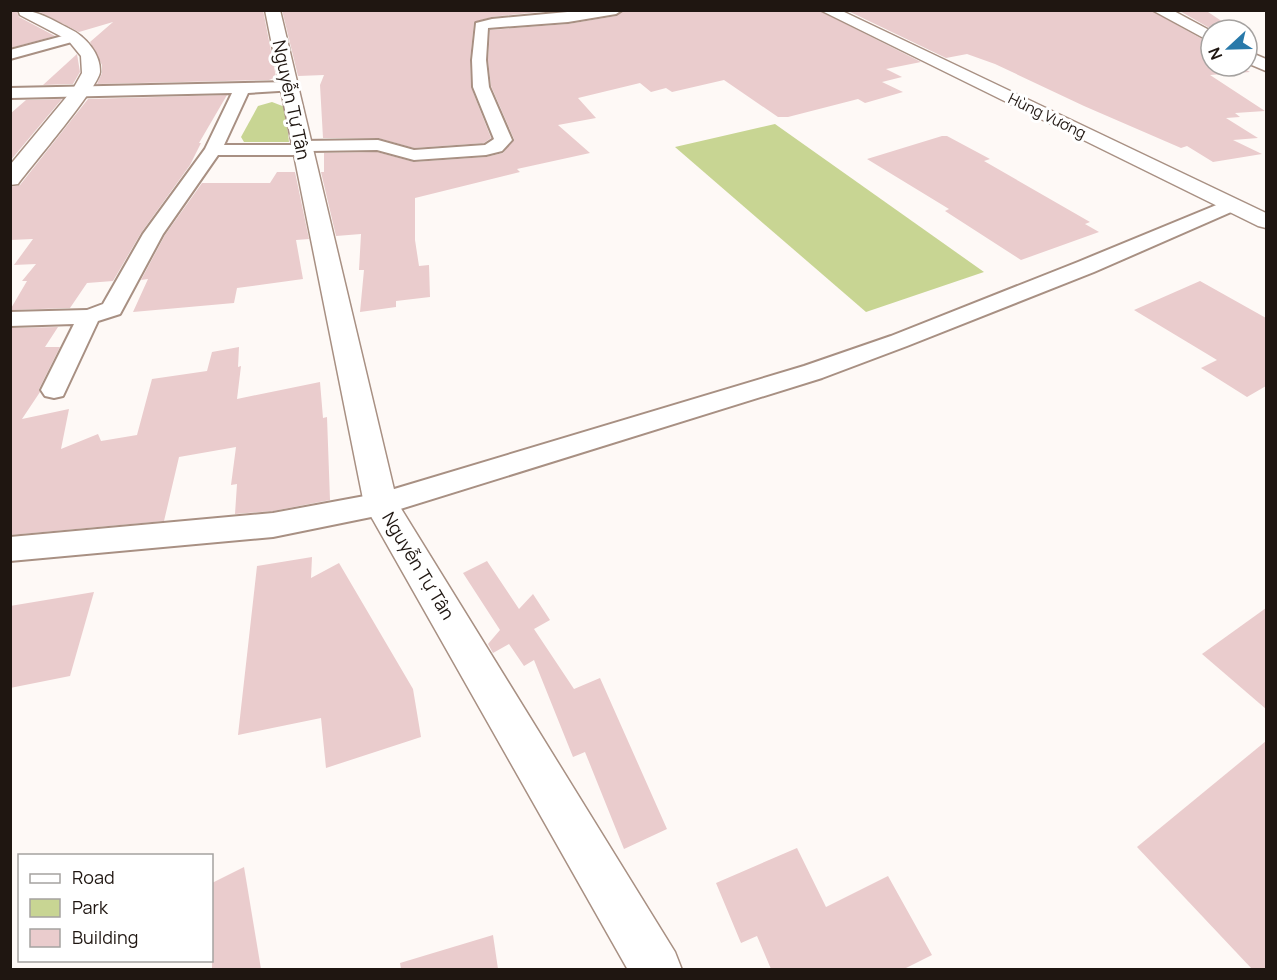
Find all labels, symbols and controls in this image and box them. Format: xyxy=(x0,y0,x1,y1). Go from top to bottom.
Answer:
north arrow xyxy=(1199,18,1259,78)
street label: Nguyễn Tự Tân xyxy=(268,38,316,162)
text: N xyxy=(1203,44,1227,63)
street label: Hùng Vương xyxy=(1005,88,1090,143)
street label: Nguyễn Tự Tân xyxy=(377,507,460,624)
legend xyxy=(18,854,213,962)
text: Road xyxy=(72,865,115,889)
text: Park xyxy=(72,895,109,919)
text: Building xyxy=(72,925,138,949)

